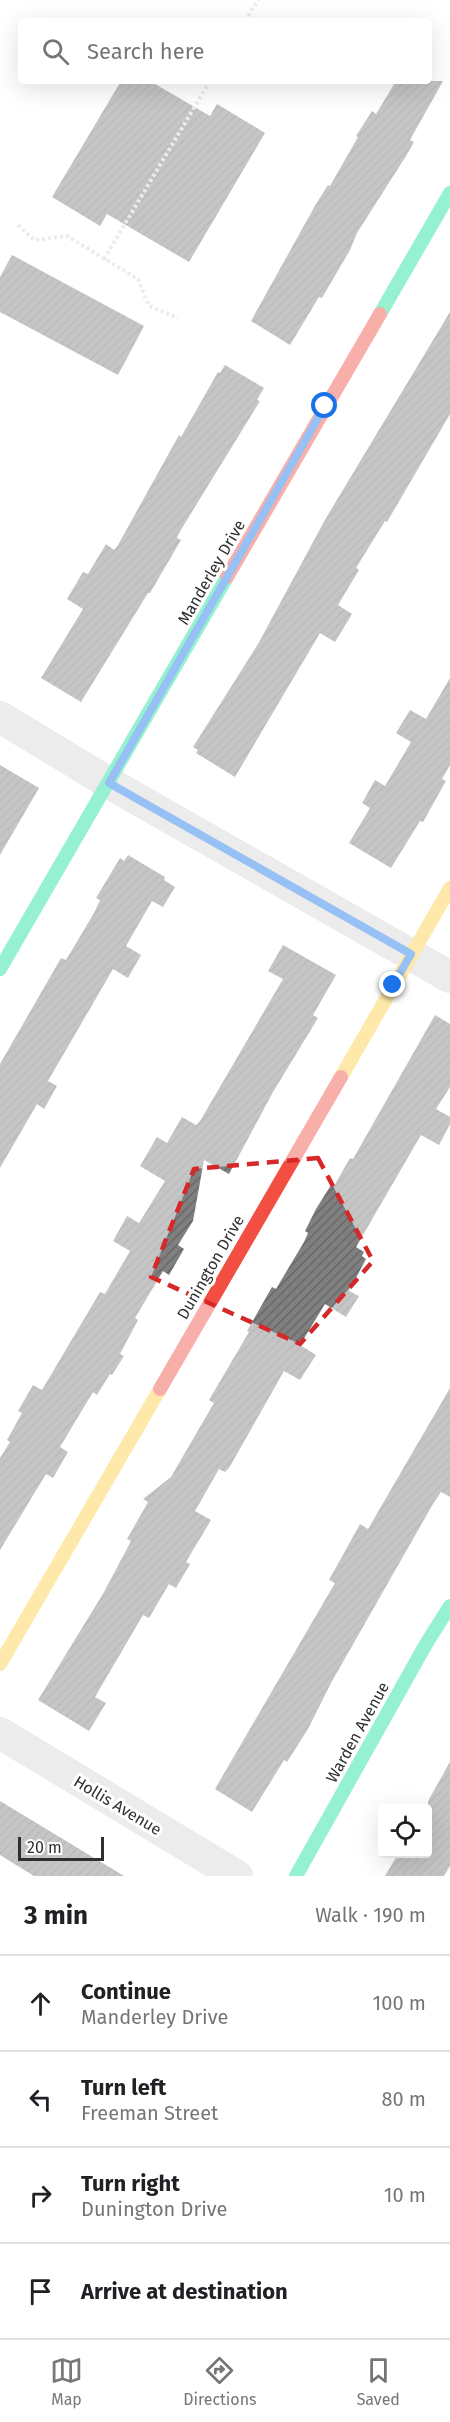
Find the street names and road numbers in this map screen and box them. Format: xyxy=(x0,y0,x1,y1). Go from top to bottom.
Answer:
street label: Manderley Drive xyxy=(174,516,249,628)
street label: Dunington Drive xyxy=(173,1212,248,1323)
street label: Warden Avenue xyxy=(322,1679,393,1786)
street label: Hollis Avenue xyxy=(70,1772,165,1839)

